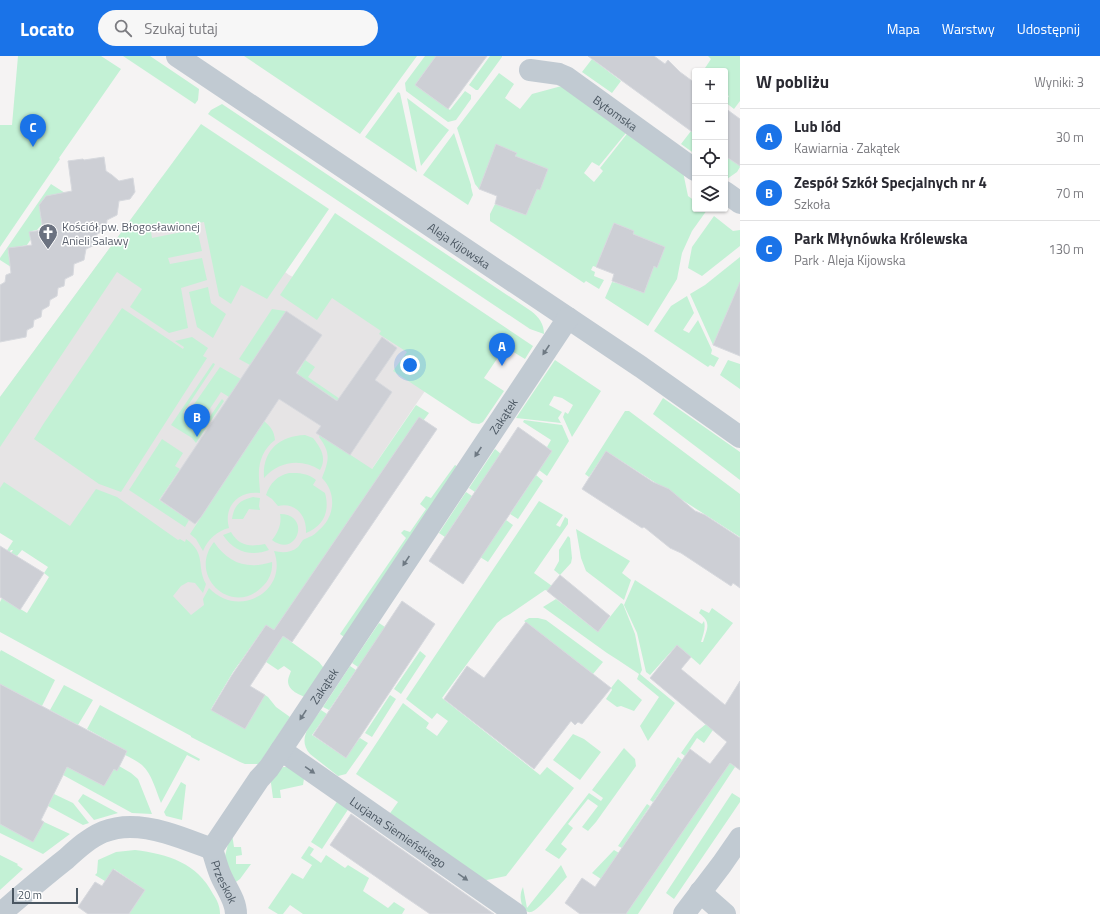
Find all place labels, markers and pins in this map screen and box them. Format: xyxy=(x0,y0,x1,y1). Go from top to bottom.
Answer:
pin: C xyxy=(20,114,46,147)
place label: Kościół pw. Błogosławionej Anieli Salawy xyxy=(62,217,200,250)
church icon: Kościół pw. Błogosławionej Anieli Salawy xyxy=(37,222,59,250)
pin: A xyxy=(489,333,515,366)
pin: B xyxy=(184,404,210,437)

